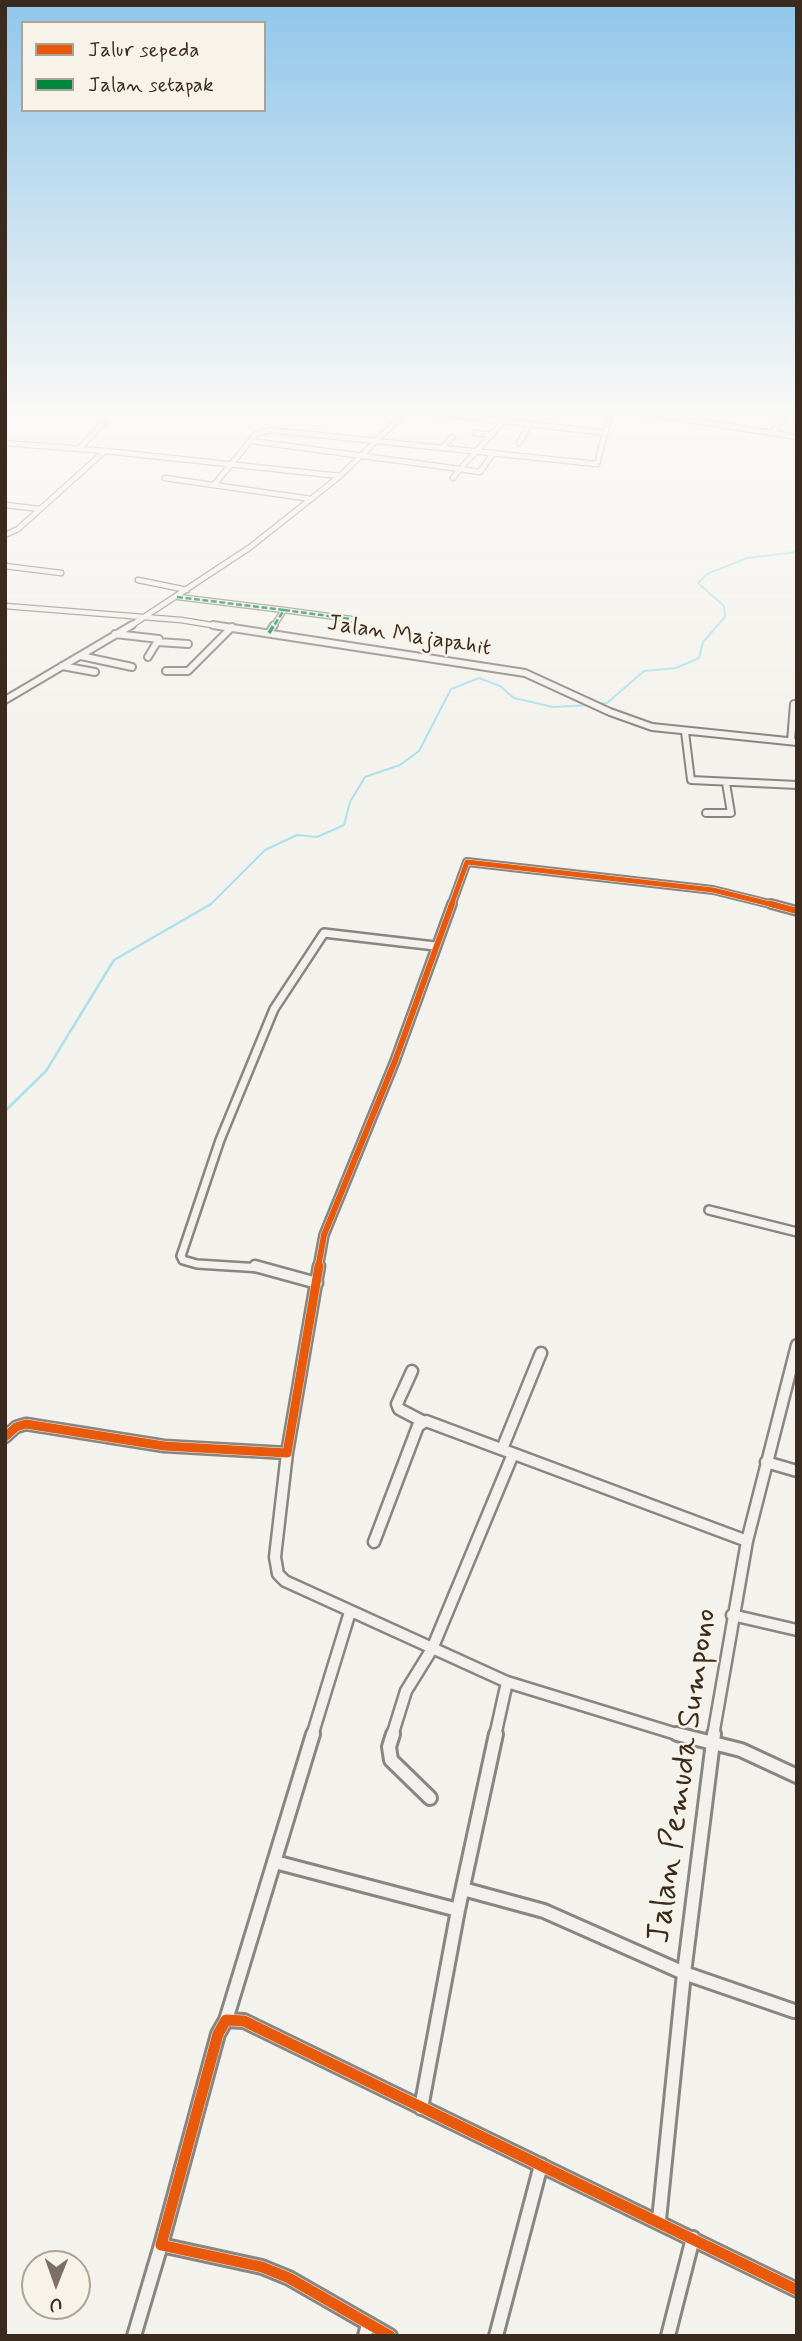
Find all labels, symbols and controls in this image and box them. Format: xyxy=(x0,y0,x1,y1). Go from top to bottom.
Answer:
legend xyxy=(21,21,266,112)
text: Jalur sepeda xyxy=(88,36,199,64)
text: Jalan setapak xyxy=(88,71,214,99)
street label: Jalan Majapahit xyxy=(325,610,493,664)
street label: Jalan Pemuda Sumpono xyxy=(641,1606,727,1946)
north arrow xyxy=(21,2250,91,2320)
text: U xyxy=(49,2292,62,2317)

